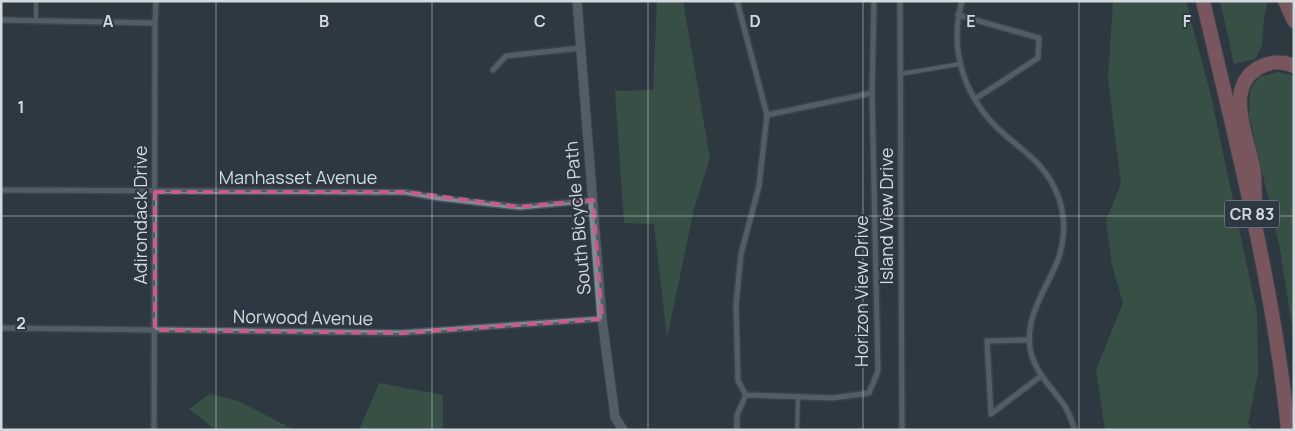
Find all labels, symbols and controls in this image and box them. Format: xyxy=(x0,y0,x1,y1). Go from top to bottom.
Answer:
text: A xyxy=(103,10,114,32)
text: B xyxy=(319,10,329,32)
text: C xyxy=(534,10,546,32)
text: D xyxy=(749,10,761,32)
text: E xyxy=(966,10,976,32)
text: F xyxy=(1183,10,1192,32)
text: 1 xyxy=(17,96,25,118)
street label: South Bicycle Path xyxy=(558,140,596,296)
street label: Adirondack Drive xyxy=(128,145,152,285)
street label: Island View Drive xyxy=(874,147,898,285)
street label: Manhasset Avenue xyxy=(219,165,377,189)
road number: CR 83 xyxy=(1224,200,1280,228)
street label: Horizon View Drive xyxy=(849,215,873,367)
street label: Norwood Avenue xyxy=(233,304,373,330)
text: 2 xyxy=(16,312,26,334)

